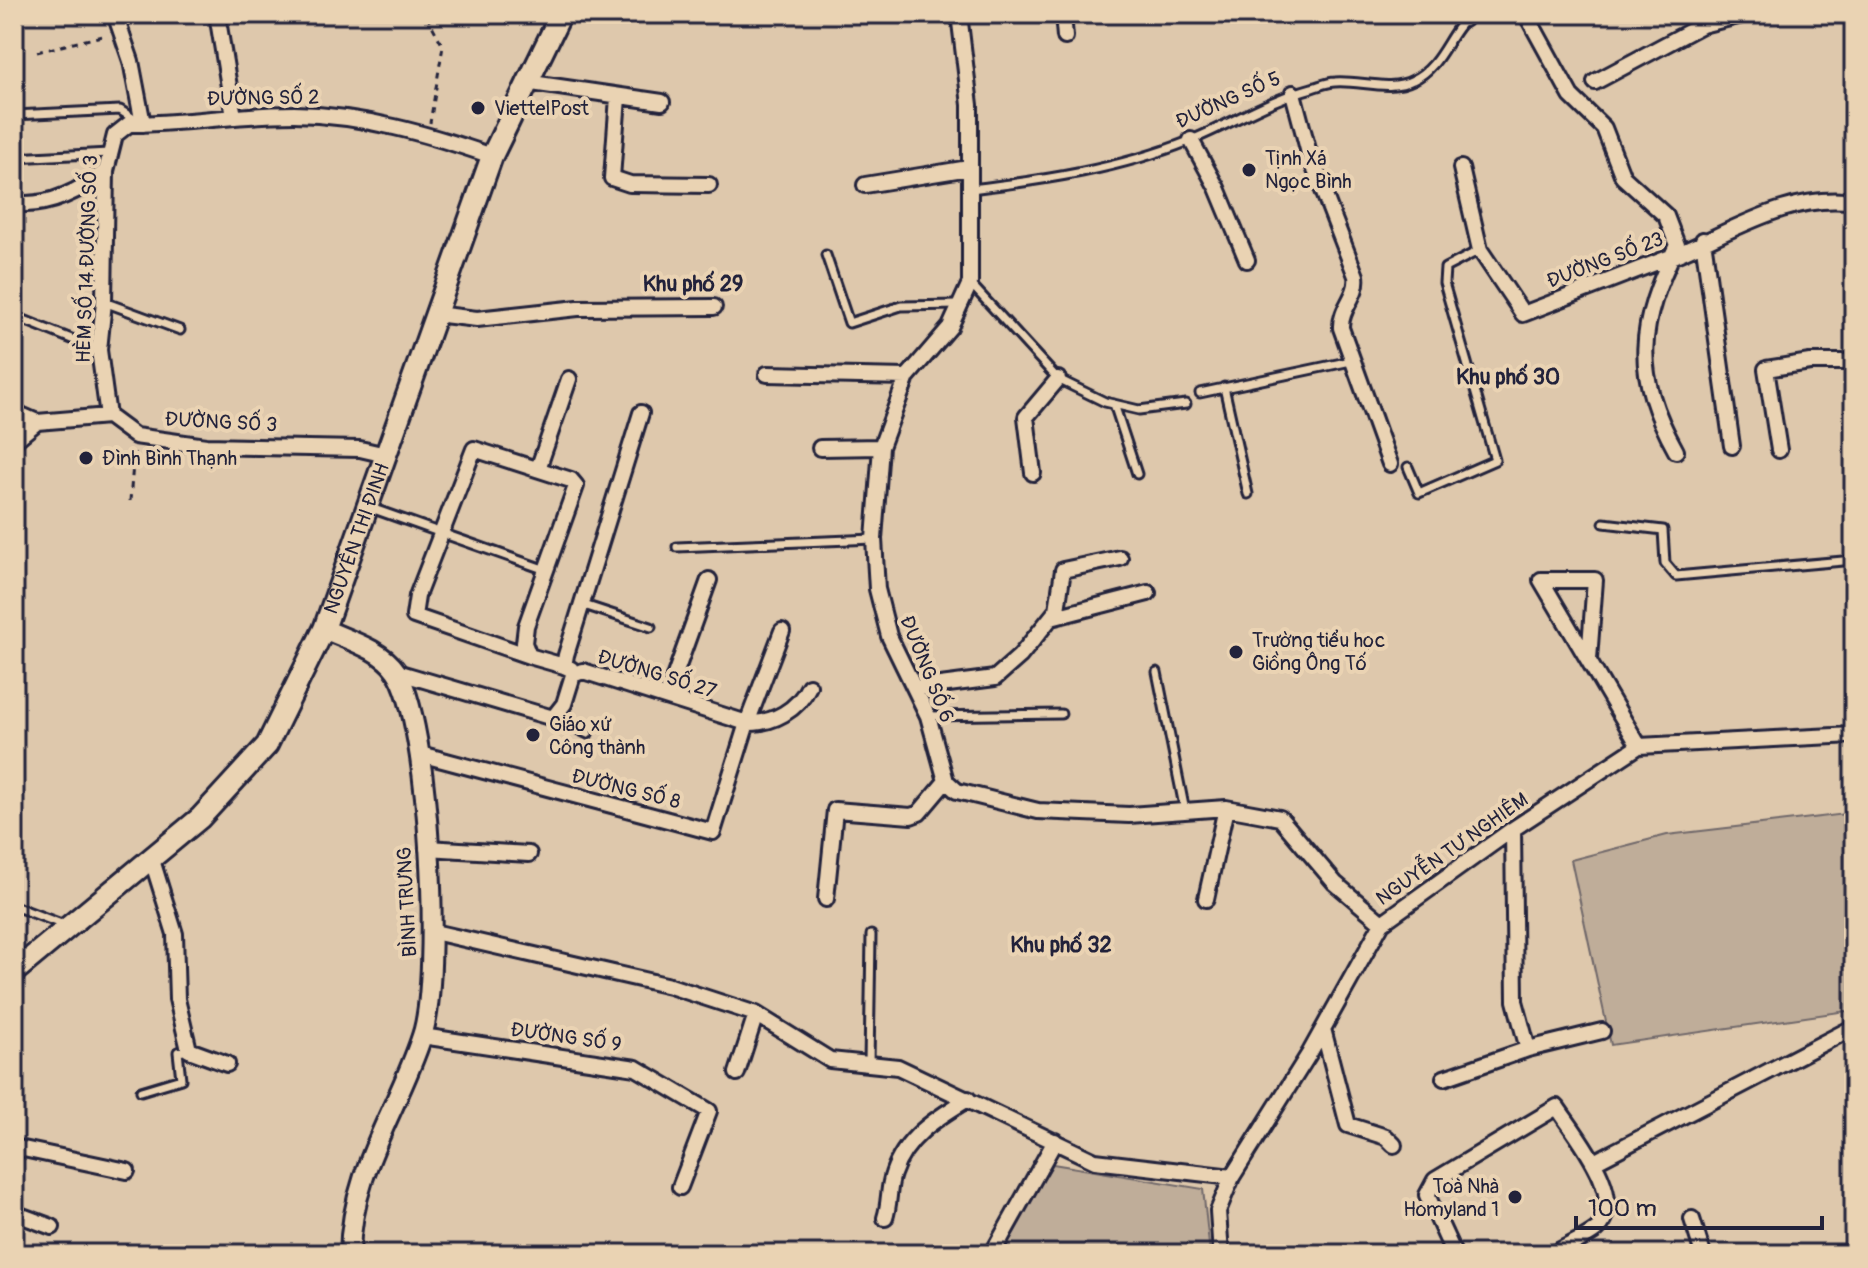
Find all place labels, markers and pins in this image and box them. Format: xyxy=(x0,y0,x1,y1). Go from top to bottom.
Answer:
place label: ViettelPost xyxy=(494,96,590,121)
marker: ViettelPost xyxy=(469,99,487,117)
place label: Tịnh Xá Ngọc Bình xyxy=(1265,146,1352,194)
marker: Tịnh Xá Ngọc Bình xyxy=(1240,161,1258,179)
place label: Đình Bình Thạnh xyxy=(102,446,237,471)
marker: Đình Bình Thạnh xyxy=(77,449,95,467)
place label: Trường tiểu học Giồng Ông Tố xyxy=(1252,628,1385,676)
marker: Trường tiểu học Giồng Ông Tố xyxy=(1227,643,1245,661)
place label: Giáo xứ Công thành xyxy=(549,712,645,760)
marker: Giáo xứ Công thành xyxy=(524,726,542,744)
place label: Toà Nhà Homyland 1 xyxy=(1403,1174,1499,1222)
marker: Toà Nhà Homyland 1 xyxy=(1506,1188,1524,1206)

